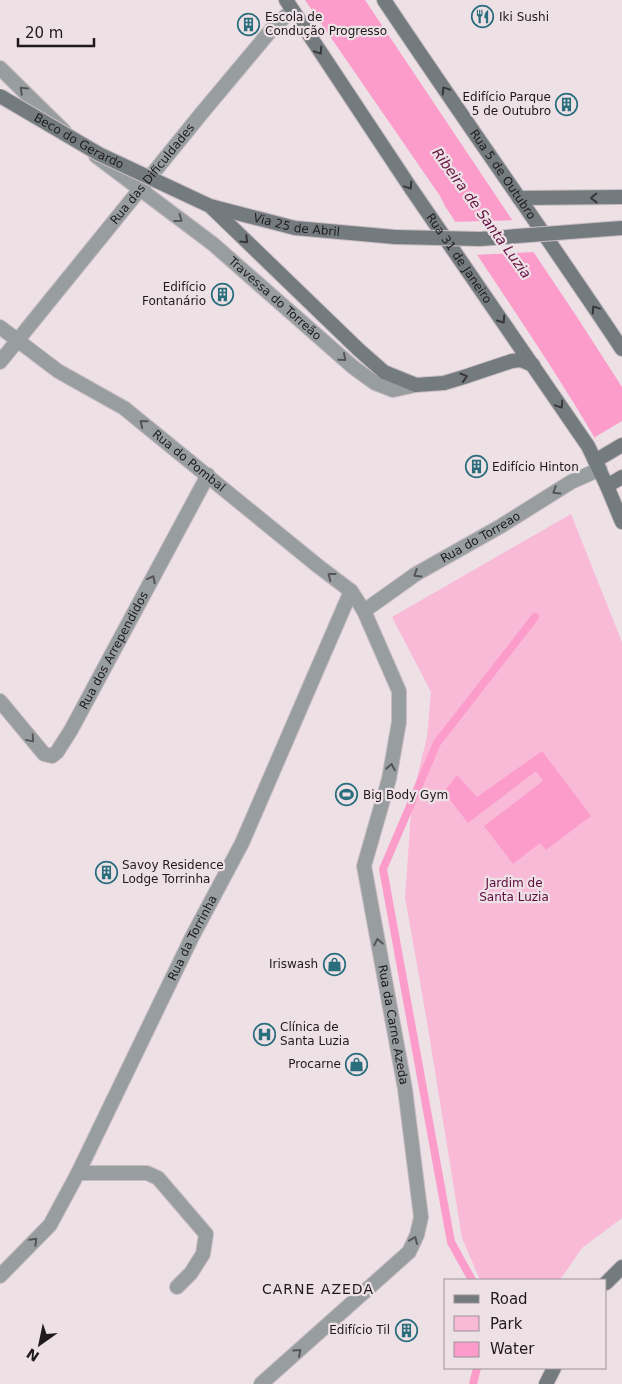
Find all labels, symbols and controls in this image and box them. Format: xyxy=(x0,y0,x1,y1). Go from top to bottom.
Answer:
restaurant icon: Iki Sushi xyxy=(471,5,495,29)
place label: Escola de Condução Progresso xyxy=(265,10,387,38)
place label: Iki Sushi xyxy=(499,10,549,24)
building icon: Escola de Condução Progresso xyxy=(237,12,261,36)
scale bar xyxy=(18,15,94,47)
text: 20 m xyxy=(25,24,63,42)
one-way arrow xyxy=(313,45,322,55)
one-way arrow xyxy=(20,87,29,96)
one-way arrow xyxy=(442,87,451,96)
place label: Edifício Parque 5 de Outubro xyxy=(462,90,551,118)
building icon: Edifício Parque 5 de Outubro xyxy=(555,92,579,116)
street label: Beco do Gerardo xyxy=(31,110,126,172)
street label: Rua das Dificuldades xyxy=(107,121,197,227)
street label: Rua 5 de Outubro xyxy=(467,127,539,222)
water label: Ribeira de Santa Luzia xyxy=(429,145,535,281)
one-way arrow xyxy=(403,180,412,190)
one-way arrow xyxy=(590,193,598,203)
street label: Via 25 de Abril xyxy=(252,211,341,239)
street label: Rua 31 de Janeiro xyxy=(423,211,495,306)
one-way arrow xyxy=(173,213,183,222)
one-way arrow xyxy=(239,234,248,243)
street label: Travessa do Torreão xyxy=(225,253,324,343)
place label: Edifício Fontanário xyxy=(142,280,206,308)
building icon: Edifício Fontanário xyxy=(210,282,234,306)
one-way arrow xyxy=(592,305,601,315)
one-way arrow xyxy=(496,314,505,324)
one-way arrow xyxy=(337,352,346,360)
one-way arrow xyxy=(459,373,468,383)
one-way arrow xyxy=(554,400,563,409)
one-way arrow xyxy=(140,420,149,428)
street label: Rua do Pombal xyxy=(150,427,228,494)
building icon: Edifício Hinton xyxy=(464,455,488,479)
place label: Edifício Hinton xyxy=(492,460,579,474)
one-way arrow xyxy=(553,485,562,495)
street label: Rua do Torreao xyxy=(438,509,523,566)
one-way arrow xyxy=(413,568,422,578)
one-way arrow xyxy=(328,573,337,582)
one-way arrow xyxy=(146,575,156,584)
street label: Rua dos Arrependidos xyxy=(76,589,151,712)
one-way arrow xyxy=(26,733,34,742)
one-way arrow xyxy=(385,763,396,771)
sports icon: Big Body Gym xyxy=(335,783,359,807)
place label: Big Body Gym xyxy=(363,788,448,802)
place label: Savoy Residence Lodge Torrinha xyxy=(122,858,224,886)
building icon: Savoy Residence Lodge Torrinha xyxy=(94,860,118,884)
park label: Jardim de Santa Luzia xyxy=(479,876,549,904)
street label: Rua da Torrinha xyxy=(165,893,220,983)
one-way arrow xyxy=(374,937,384,946)
shop icon: Iriswash xyxy=(322,952,346,976)
place label: Iriswash xyxy=(269,957,318,971)
street label: Rua da Carne Azeda xyxy=(375,964,411,1086)
place label: Clínica de Santa Luzia xyxy=(280,1020,350,1048)
hospital icon: Clínica de Santa Luzia xyxy=(252,1022,276,1046)
shop icon: Procarne xyxy=(345,1052,369,1076)
place label: Procarne xyxy=(288,1057,341,1071)
one-way arrow xyxy=(408,1236,419,1245)
one-way arrow xyxy=(28,1238,37,1247)
legend xyxy=(444,1279,607,1369)
district label: CARNE AZEDA xyxy=(262,1281,374,1297)
text: Road xyxy=(490,1290,528,1308)
text: Park xyxy=(490,1315,523,1333)
building icon: Edifício Til xyxy=(394,1318,418,1342)
north arrow xyxy=(15,1319,65,1369)
place label: Edifício Til xyxy=(329,1323,390,1337)
text: Water xyxy=(490,1340,535,1358)
text: N xyxy=(24,1345,42,1365)
one-way arrow xyxy=(292,1348,301,1357)

